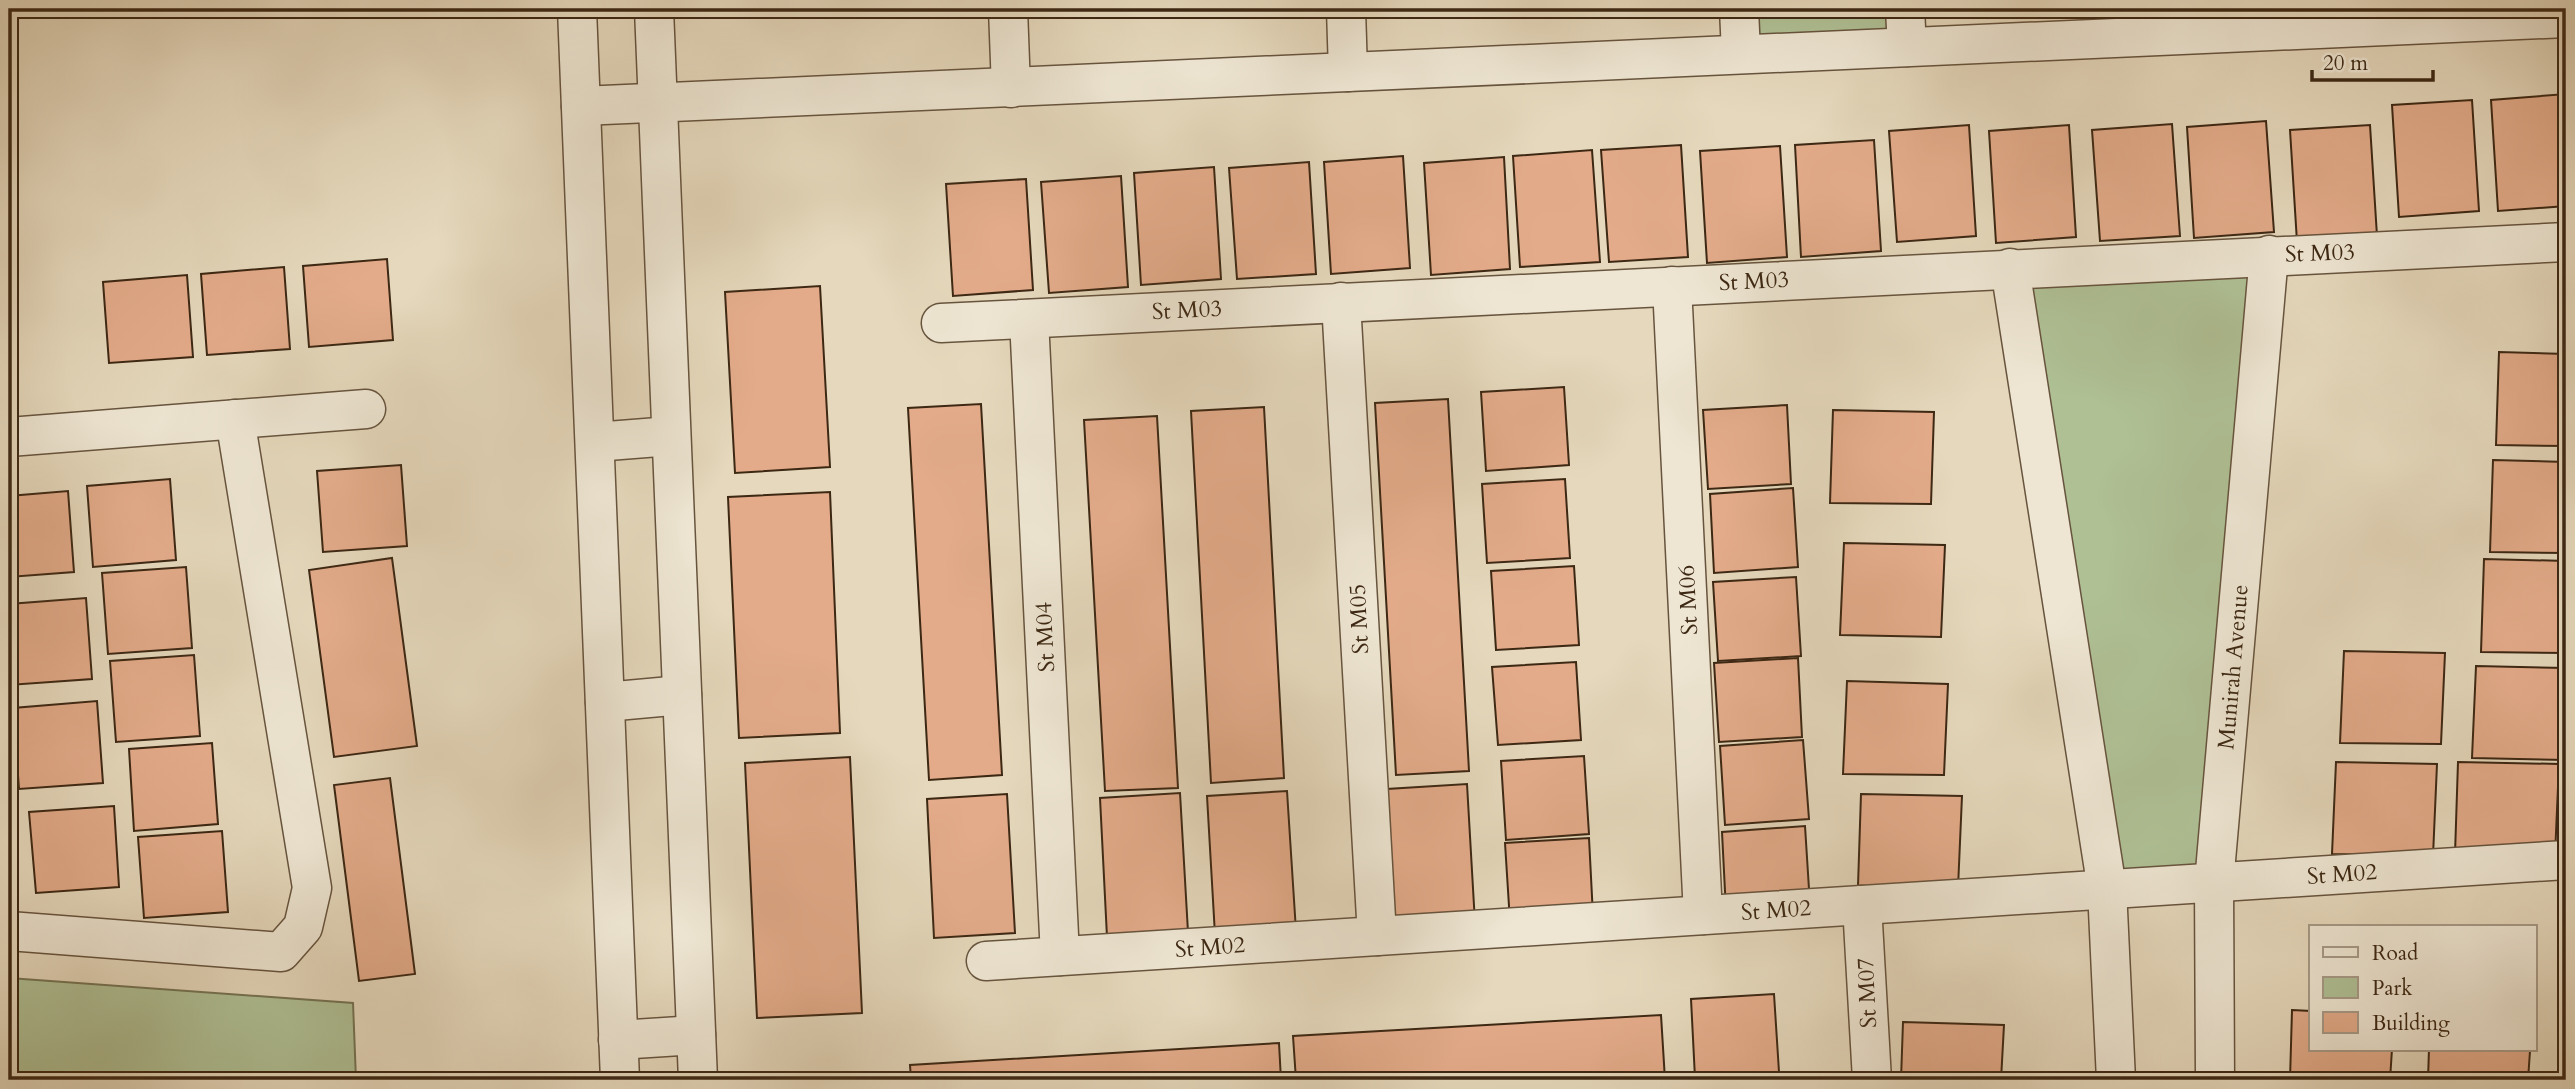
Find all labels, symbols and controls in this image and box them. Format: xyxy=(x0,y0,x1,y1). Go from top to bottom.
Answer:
scale bar xyxy=(2312,38,2433,82)
text: 20 m xyxy=(2323,49,2368,78)
street label: St M03 xyxy=(2284,236,2356,270)
street label: St M03 xyxy=(1718,264,1790,298)
street label: St M03 xyxy=(1151,293,1223,327)
street label: St M06 xyxy=(1671,564,1705,636)
street label: St M05 xyxy=(1342,583,1376,655)
street label: Munirah Avenue xyxy=(2210,583,2256,751)
street label: St M04 xyxy=(1028,601,1062,673)
street label: St M02 xyxy=(2306,856,2378,892)
street label: St M02 xyxy=(1740,892,1812,928)
legend xyxy=(2309,925,2536,1050)
street label: St M02 xyxy=(1174,929,1246,965)
text: Road xyxy=(2372,939,2418,968)
street label: St M07 xyxy=(1850,957,1884,1029)
text: Park xyxy=(2372,974,2413,1003)
text: Building xyxy=(2372,1009,2450,1038)

